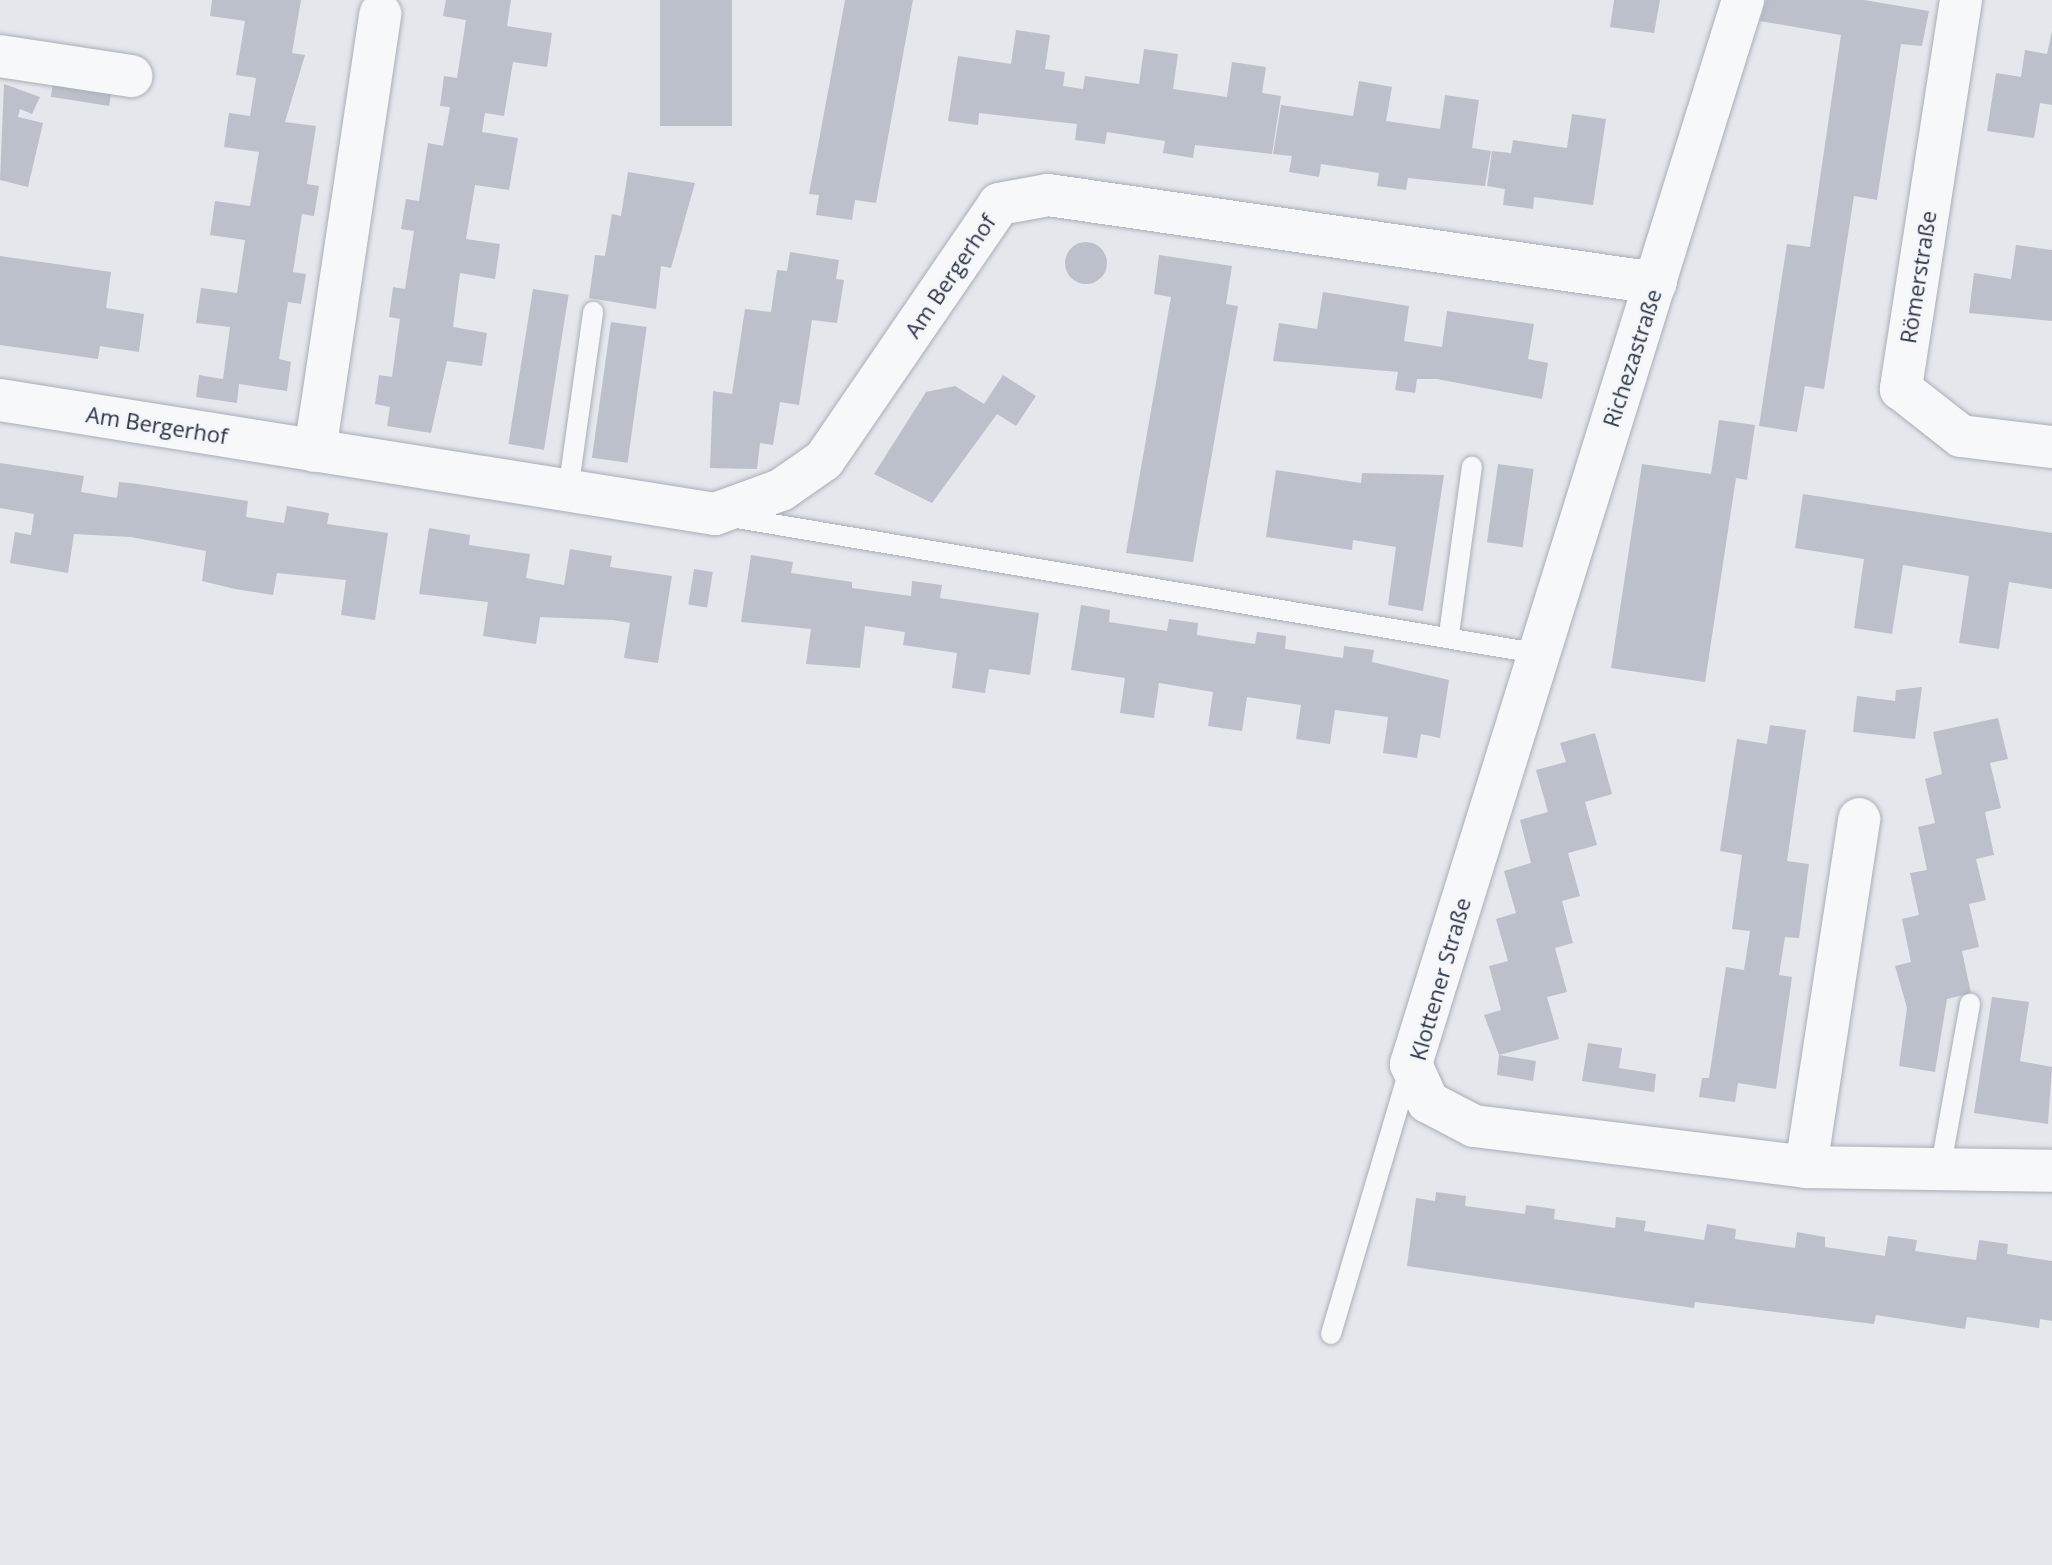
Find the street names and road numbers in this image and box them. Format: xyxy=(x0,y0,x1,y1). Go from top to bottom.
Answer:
street label: Am Bergerhof xyxy=(899,209,1001,343)
street label: Römerstraße xyxy=(1894,209,1942,345)
street label: Richezastraße xyxy=(1597,286,1667,430)
street label: Am Bergerhof xyxy=(84,401,230,449)
street label: Klottener Straße xyxy=(1404,895,1476,1063)

